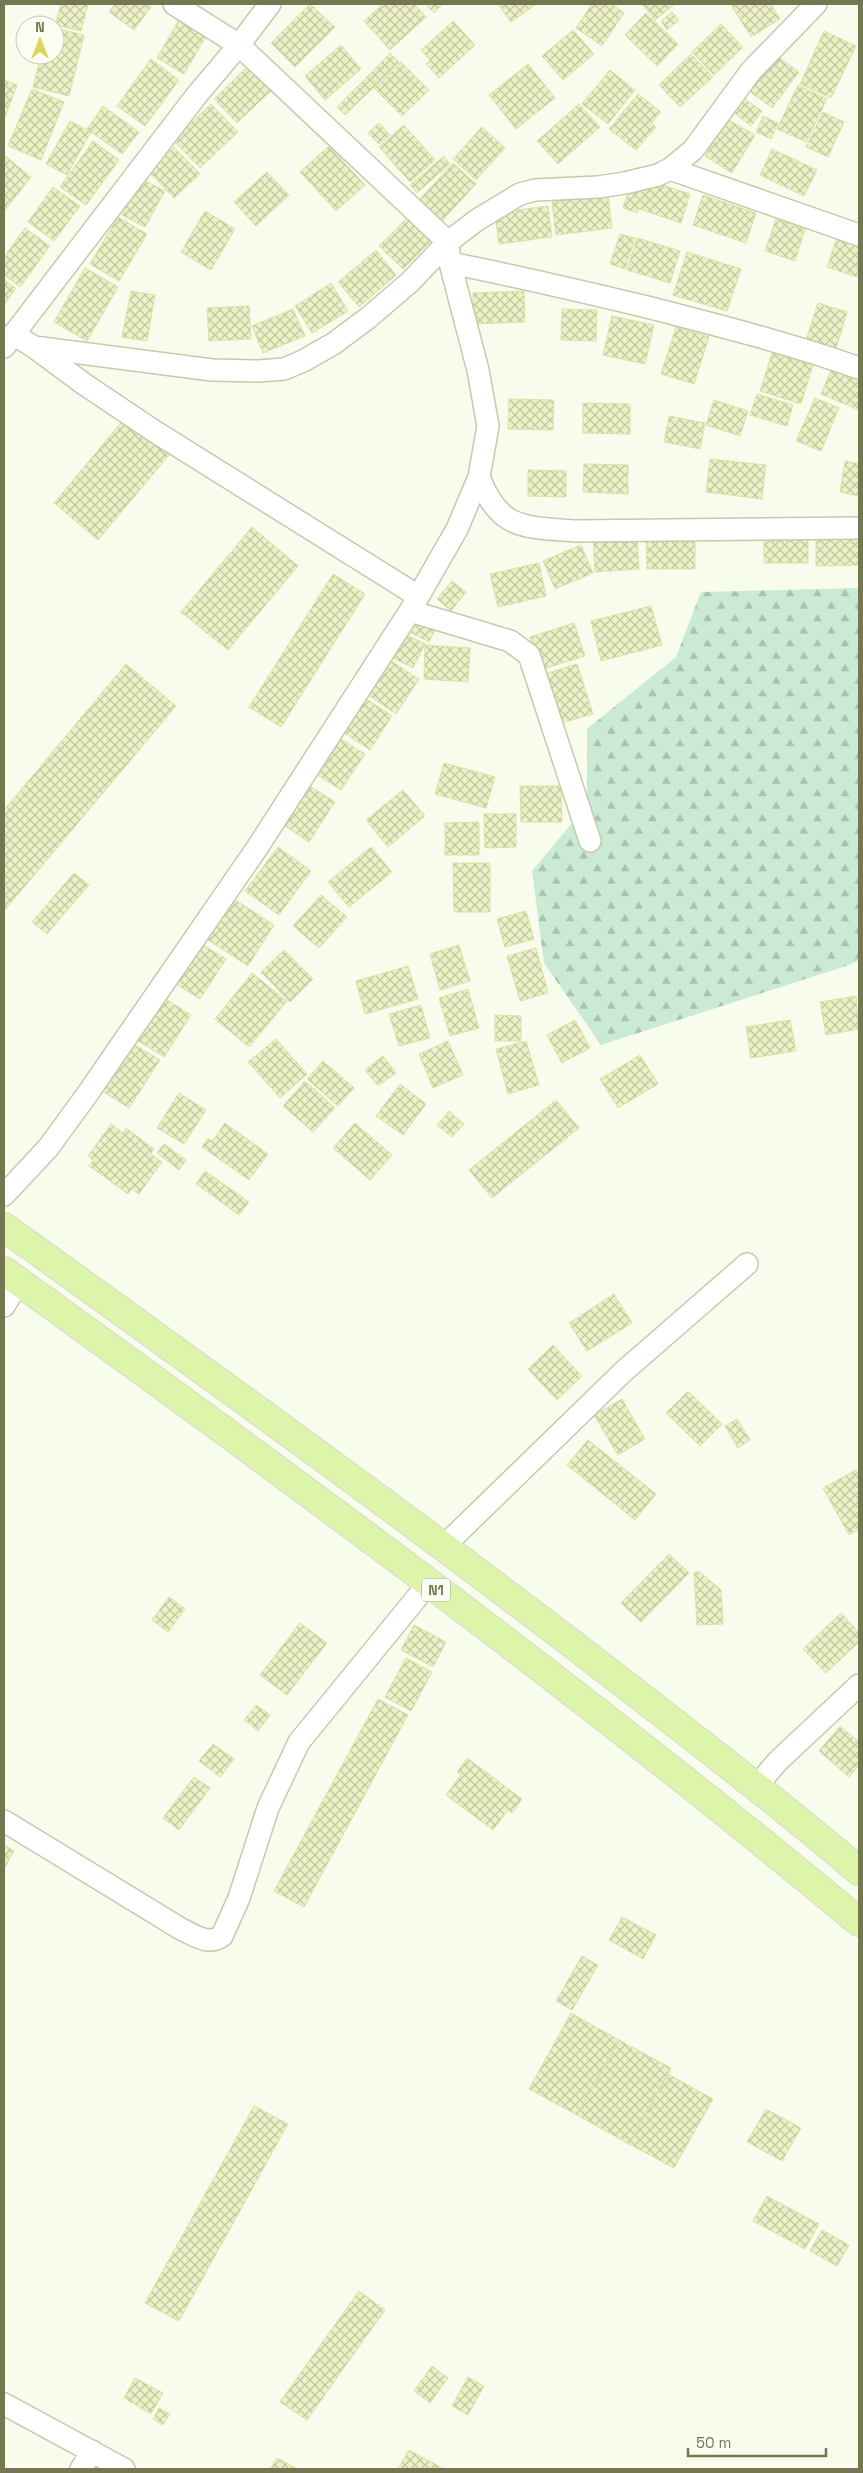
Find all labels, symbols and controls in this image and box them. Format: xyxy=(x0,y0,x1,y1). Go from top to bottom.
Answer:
north arrow xyxy=(15,15,65,65)
text: N xyxy=(35,18,45,36)
road number: N1 xyxy=(422,1578,450,1602)
scale bar xyxy=(688,2426,826,2458)
text: 50 m xyxy=(696,2433,731,2452)

